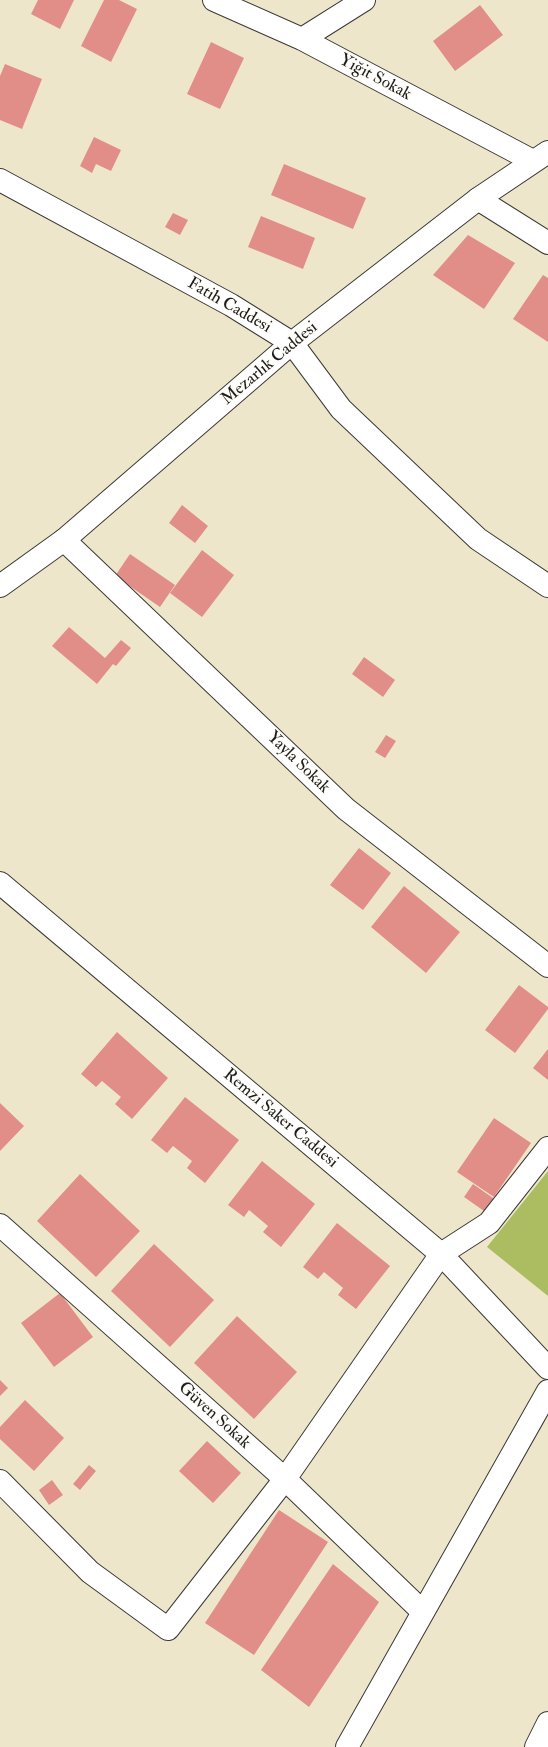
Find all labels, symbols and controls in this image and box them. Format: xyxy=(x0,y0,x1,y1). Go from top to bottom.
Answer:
street label: Yiğit Sokak xyxy=(335,51,415,105)
street label: Fatih Caddesi xyxy=(184,274,274,338)
street label: Mezarlık Caddesi xyxy=(218,318,322,410)
street label: Yayla Sokak xyxy=(262,728,334,798)
street label: Remzi Saker Caddesi xyxy=(218,1065,342,1173)
street label: Güven Sokak xyxy=(174,1378,254,1454)

